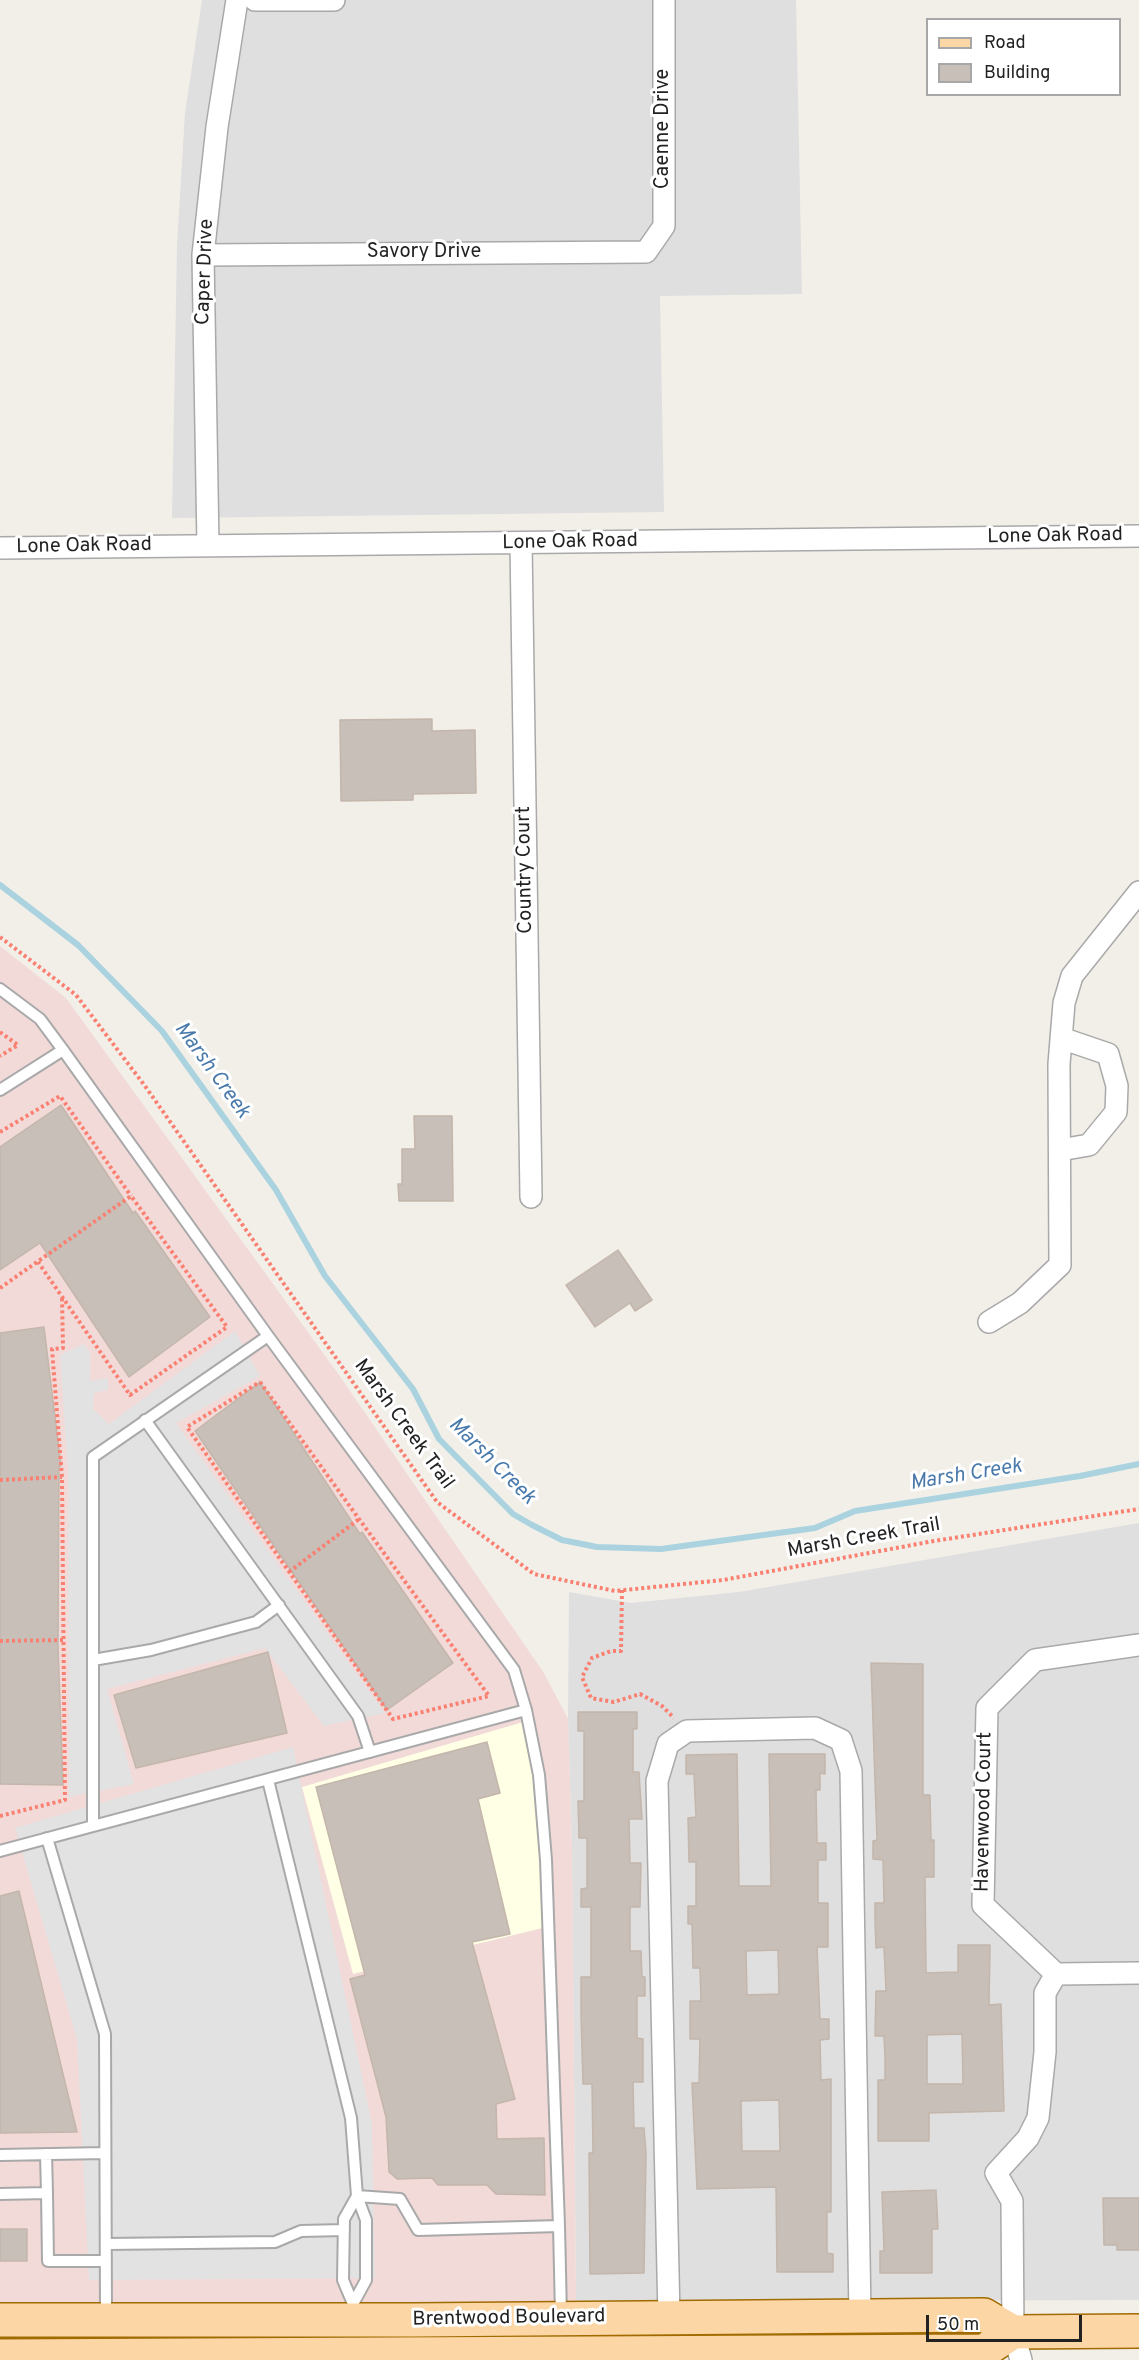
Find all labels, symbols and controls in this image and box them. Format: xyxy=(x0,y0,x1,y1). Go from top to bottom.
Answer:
legend xyxy=(926,18,1121,96)
text: Road xyxy=(984,32,1026,55)
text: Building xyxy=(984,62,1050,85)
street label: Caenne Drive xyxy=(652,69,676,189)
street label: Caper Drive xyxy=(192,219,220,325)
street label: Savory Drive xyxy=(367,241,481,265)
street label: Lone Oak Road xyxy=(987,524,1123,550)
street label: Lone Oak Road xyxy=(502,530,638,556)
street label: Lone Oak Road xyxy=(16,534,152,560)
street label: Country Court xyxy=(513,806,539,934)
water label: Marsh Creek xyxy=(168,1018,254,1124)
street label: Marsh Creek Trail xyxy=(348,1355,458,1495)
water label: Marsh Creek xyxy=(442,1413,540,1511)
water label: Marsh Creek xyxy=(908,1455,1024,1497)
street label: Marsh Creek Trail xyxy=(786,1514,942,1564)
street label: Havenwood Court xyxy=(972,1732,998,1892)
scale bar xyxy=(929,2303,1085,2341)
street label: Brentwood Boulevard xyxy=(412,2305,606,2333)
text: 50 m xyxy=(937,2314,979,2337)

